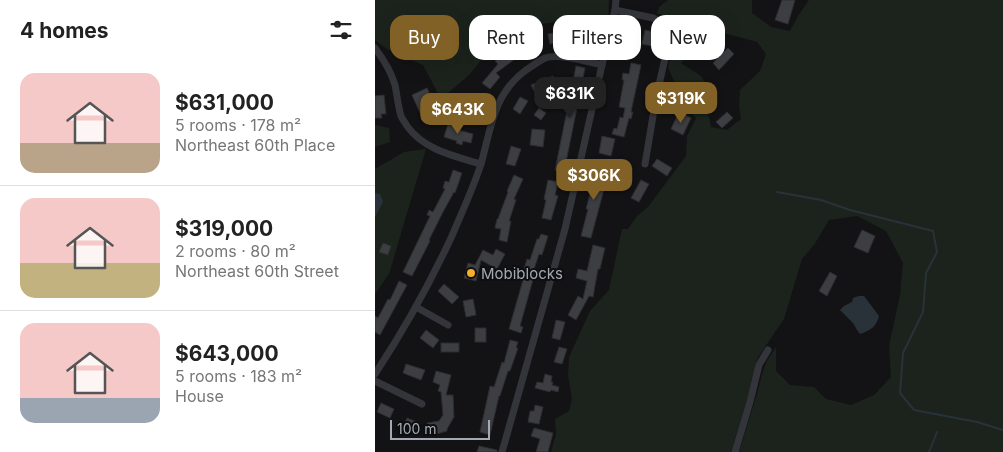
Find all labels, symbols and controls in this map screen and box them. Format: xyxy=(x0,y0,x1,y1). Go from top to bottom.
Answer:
chip: Buy xyxy=(390,15,459,60)
chip: Rent xyxy=(469,15,543,60)
chip: Filters xyxy=(553,15,641,60)
chip: New xyxy=(651,15,725,60)
icon: filters xyxy=(327,16,355,44)
text: 4 homes xyxy=(20,18,109,43)
pin: $631K xyxy=(535,76,605,119)
pin: $319K xyxy=(646,82,716,124)
text: $631K xyxy=(545,83,595,103)
text: $319K xyxy=(656,88,706,108)
text: $631,000 xyxy=(175,90,274,115)
pin: $643K xyxy=(423,92,493,135)
icon: home xyxy=(60,93,120,153)
text: $643K xyxy=(431,99,485,119)
text: 5 rooms · 178 m² xyxy=(175,115,301,135)
text: Northeast 60th Place xyxy=(175,135,335,155)
pin: $306K xyxy=(559,158,629,201)
text: $306K xyxy=(567,165,621,185)
text: $319,000 xyxy=(175,216,273,241)
icon: home xyxy=(60,218,120,278)
text: 2 rooms · 80 m² xyxy=(175,241,296,261)
text: Northeast 60th Street xyxy=(175,261,339,281)
place label: Mobiblocks xyxy=(481,264,563,283)
marker: Mobiblocks xyxy=(465,267,477,279)
text: $643,000 xyxy=(175,341,279,366)
icon: home xyxy=(60,343,120,403)
text: 5 rooms · 183 m² xyxy=(175,366,302,386)
text: House xyxy=(175,386,224,406)
scale bar xyxy=(390,417,490,440)
text: 100 m xyxy=(397,420,437,437)

